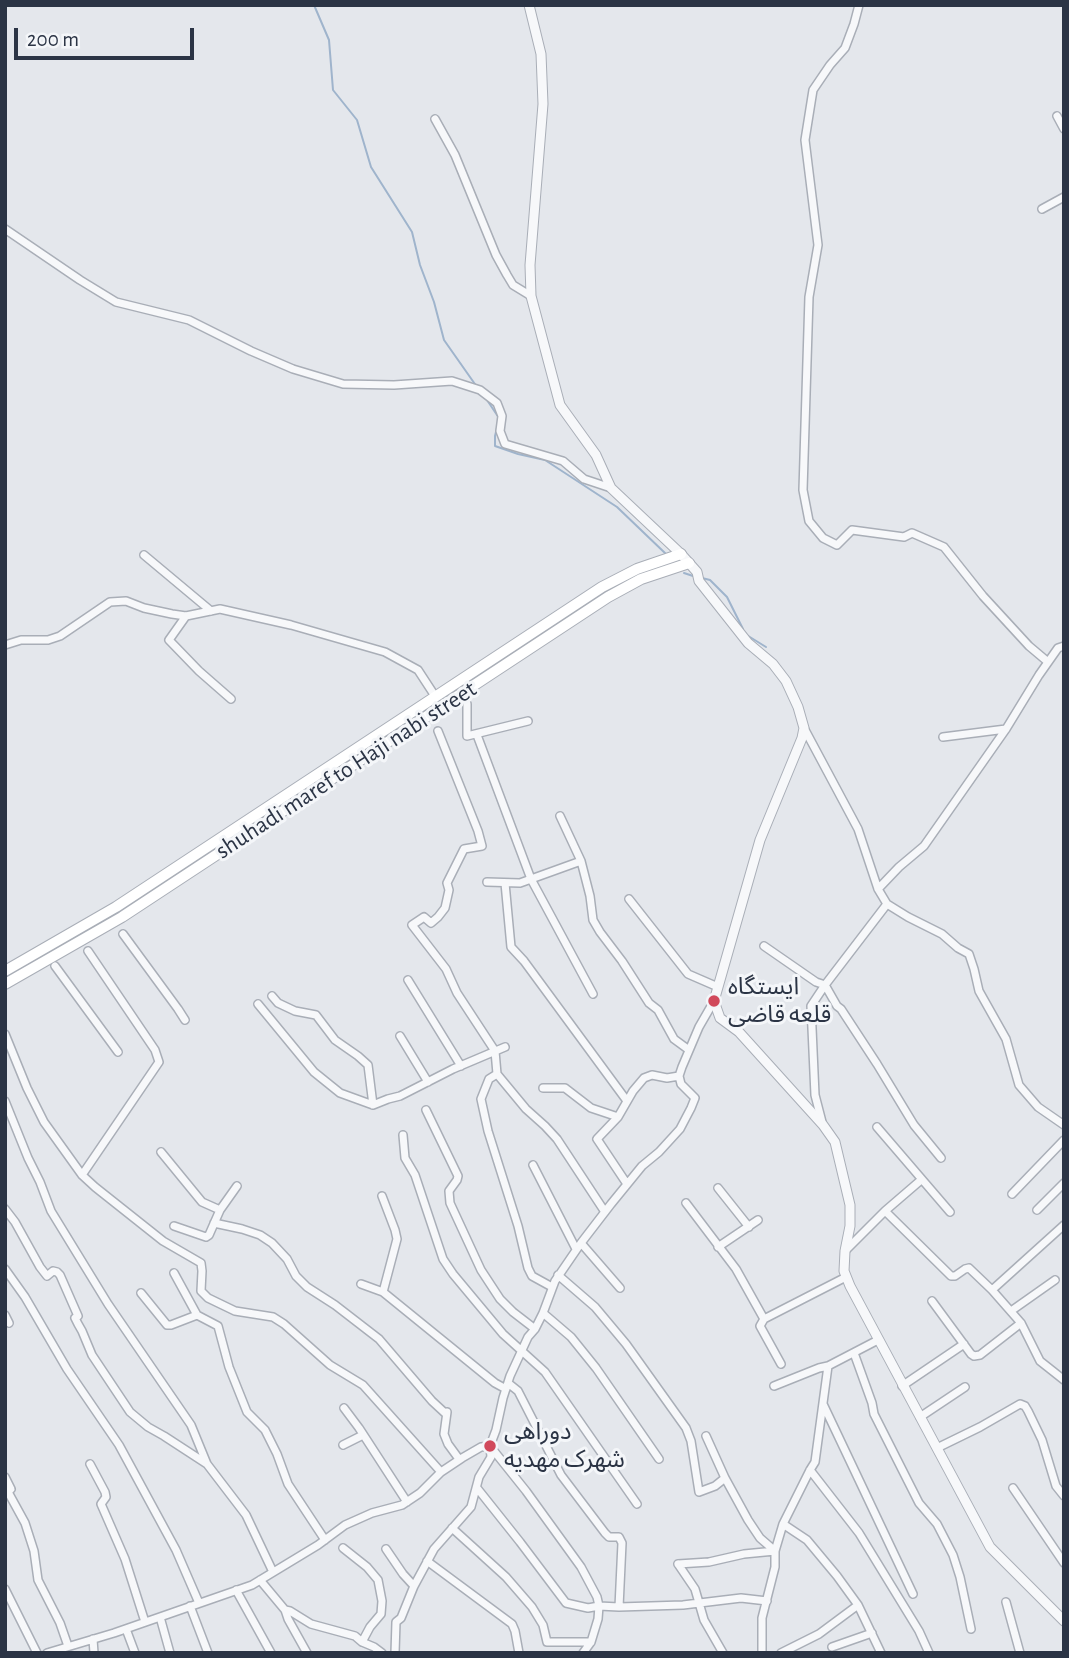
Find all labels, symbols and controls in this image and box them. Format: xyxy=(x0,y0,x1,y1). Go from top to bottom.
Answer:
scale bar xyxy=(18,14,198,58)
text: 200 m xyxy=(27,29,79,50)
street label: shuhadi maref to Haji nabi street xyxy=(210,675,482,865)
place label: ایستگاه قلعه قاضی xyxy=(728,973,831,1029)
marker: ایستگاه قلعه قاضی xyxy=(706,993,722,1009)
place label: دوراهی شهرک مهدیه xyxy=(504,1418,625,1474)
marker: دوراهی شهرک مهدیه xyxy=(482,1438,498,1454)

